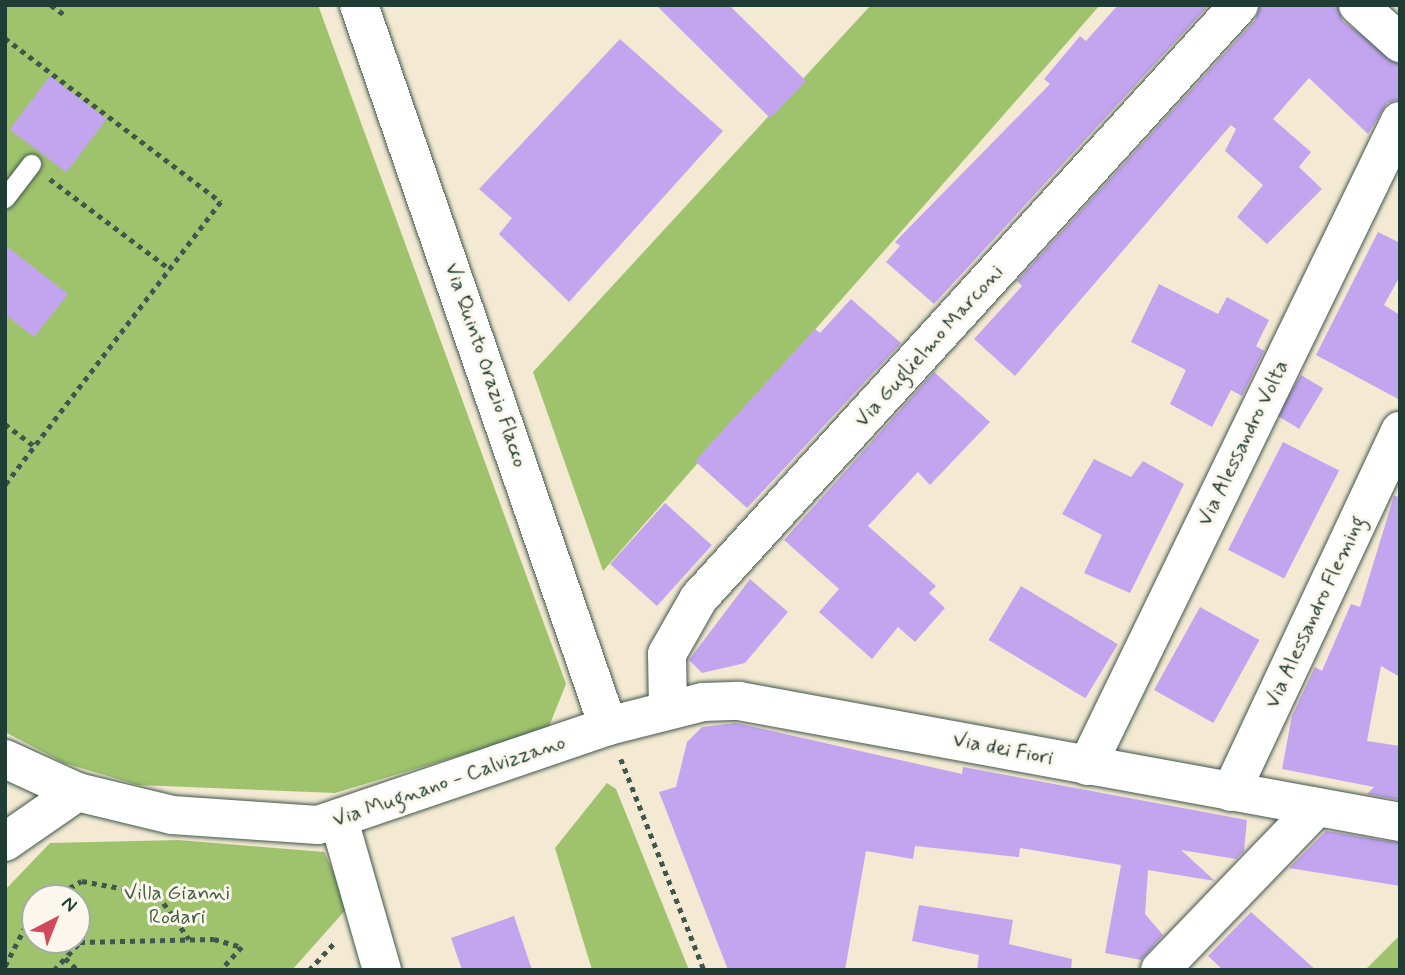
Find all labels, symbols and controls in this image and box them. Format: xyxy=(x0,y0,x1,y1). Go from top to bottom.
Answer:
street label: Via Quinto Orazio Flacco xyxy=(439,259,533,471)
street label: Via Guglielmo Marconi xyxy=(853,263,1005,429)
street label: Via Alessandro Volta xyxy=(1191,355,1295,531)
street label: Via Alessandro Fleming xyxy=(1259,511,1371,713)
street label: Via dei Fiori xyxy=(951,727,1055,771)
street label: Via Mugnano - Calvizzano xyxy=(331,730,567,832)
park label: Villa Gianni Rodari xyxy=(125,880,229,930)
north arrow xyxy=(21,884,91,954)
text: N xyxy=(56,891,82,918)

